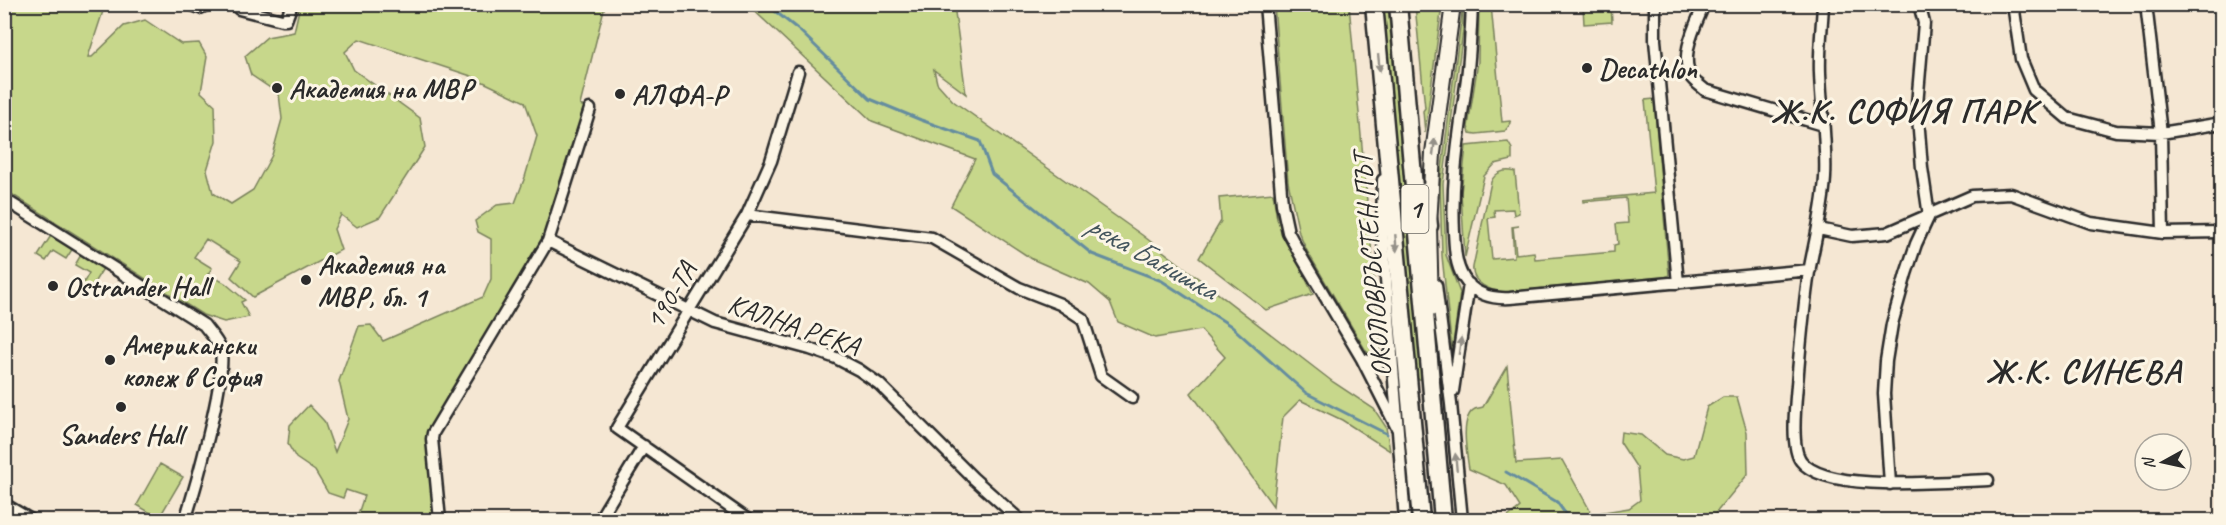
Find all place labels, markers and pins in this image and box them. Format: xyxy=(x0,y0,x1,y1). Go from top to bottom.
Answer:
place label: Decathlon xyxy=(1599,51,1698,86)
marker: Decathlon xyxy=(1580,61,1594,75)
place label: Академия на МВР xyxy=(289,71,477,106)
place label: АЛФА-Р xyxy=(632,77,731,112)
marker: Академия на МВР xyxy=(270,81,284,95)
marker: АЛФА-Р xyxy=(613,87,627,101)
place label: Академия на МВР, бл. 1 xyxy=(318,247,446,314)
place label: Ostrander Hall xyxy=(65,269,214,304)
marker: Академия на МВР, бл. 1 xyxy=(299,273,313,287)
marker: Ostrander Hall xyxy=(46,279,60,293)
place label: Американски колеж в София xyxy=(122,327,263,394)
marker: Американски колеж в София xyxy=(103,353,117,367)
marker: Sanders Hall xyxy=(114,400,128,414)
place label: Sanders Hall xyxy=(59,417,188,452)

